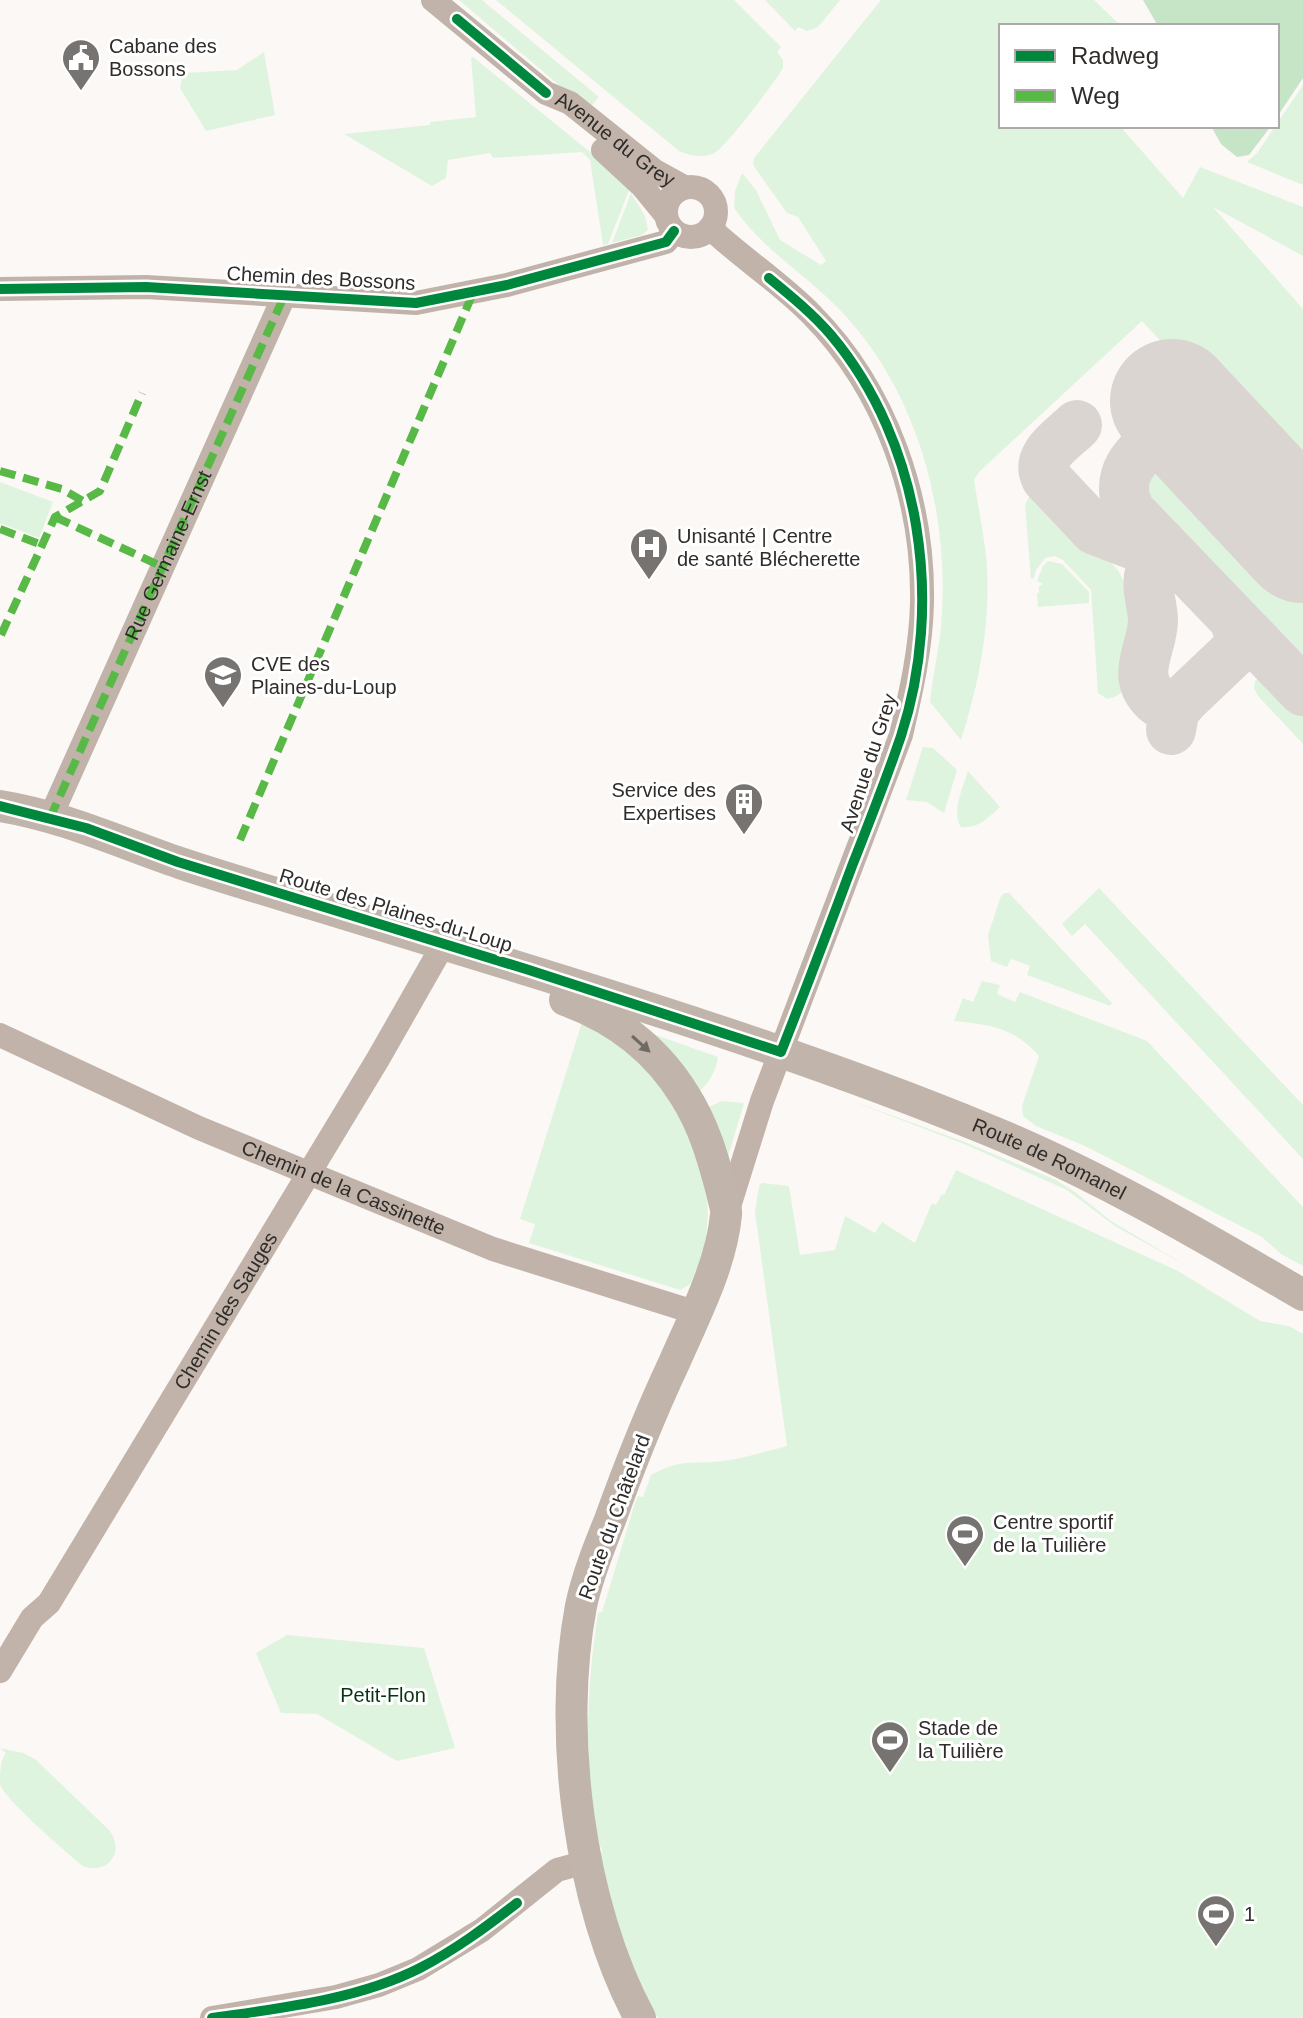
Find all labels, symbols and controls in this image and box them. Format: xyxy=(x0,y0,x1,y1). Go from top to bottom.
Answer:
legend xyxy=(999,24,1279,128)
place label: Cabane des Bossons xyxy=(109,35,217,80)
public building icon: Cabane des Bossons xyxy=(60,37,102,92)
text: Radweg xyxy=(1071,42,1159,69)
text: Weg xyxy=(1071,82,1120,109)
street label: Avenue du Grey xyxy=(552,87,679,191)
street label: Chemin des Bossons xyxy=(226,262,416,294)
street label: Rue Germaine-Ernst xyxy=(120,467,216,643)
place label: Unisanté | Centre de santé Blécherette xyxy=(677,525,860,570)
hospital icon: Unisanté | Centre de santé Blécherette xyxy=(628,526,670,581)
place label: CVE des Plaines-du-Loup xyxy=(251,653,397,698)
school or university icon: CVE des Plaines-du-Loup xyxy=(202,654,244,709)
street label: Avenue du Grey xyxy=(835,691,901,835)
place label: Service des Expertises xyxy=(612,779,716,824)
building icon: Service des Expertises xyxy=(723,781,765,836)
street label: Route des Plaines-du-Loup xyxy=(277,864,515,956)
one-way arrow xyxy=(630,1035,650,1052)
street label: Route de Romanel xyxy=(969,1114,1130,1204)
street label: Chemin de la Cassinette xyxy=(239,1136,449,1239)
street label: Chemin des Sauges xyxy=(170,1228,282,1394)
street label: Route du Châtelard xyxy=(574,1432,654,1602)
place label: Centre sportif de la Tuilière xyxy=(993,1511,1113,1556)
sports icon: Centre sportif de la Tuilière xyxy=(944,1513,986,1568)
park label: Petit-Flon xyxy=(340,1684,426,1706)
place label: Stade de la Tuilière xyxy=(918,1717,1004,1762)
sports icon: Stade de la Tuilière xyxy=(869,1719,911,1774)
sports icon: 1 xyxy=(1195,1893,1237,1948)
place label: 1 xyxy=(1244,1903,1255,1925)

